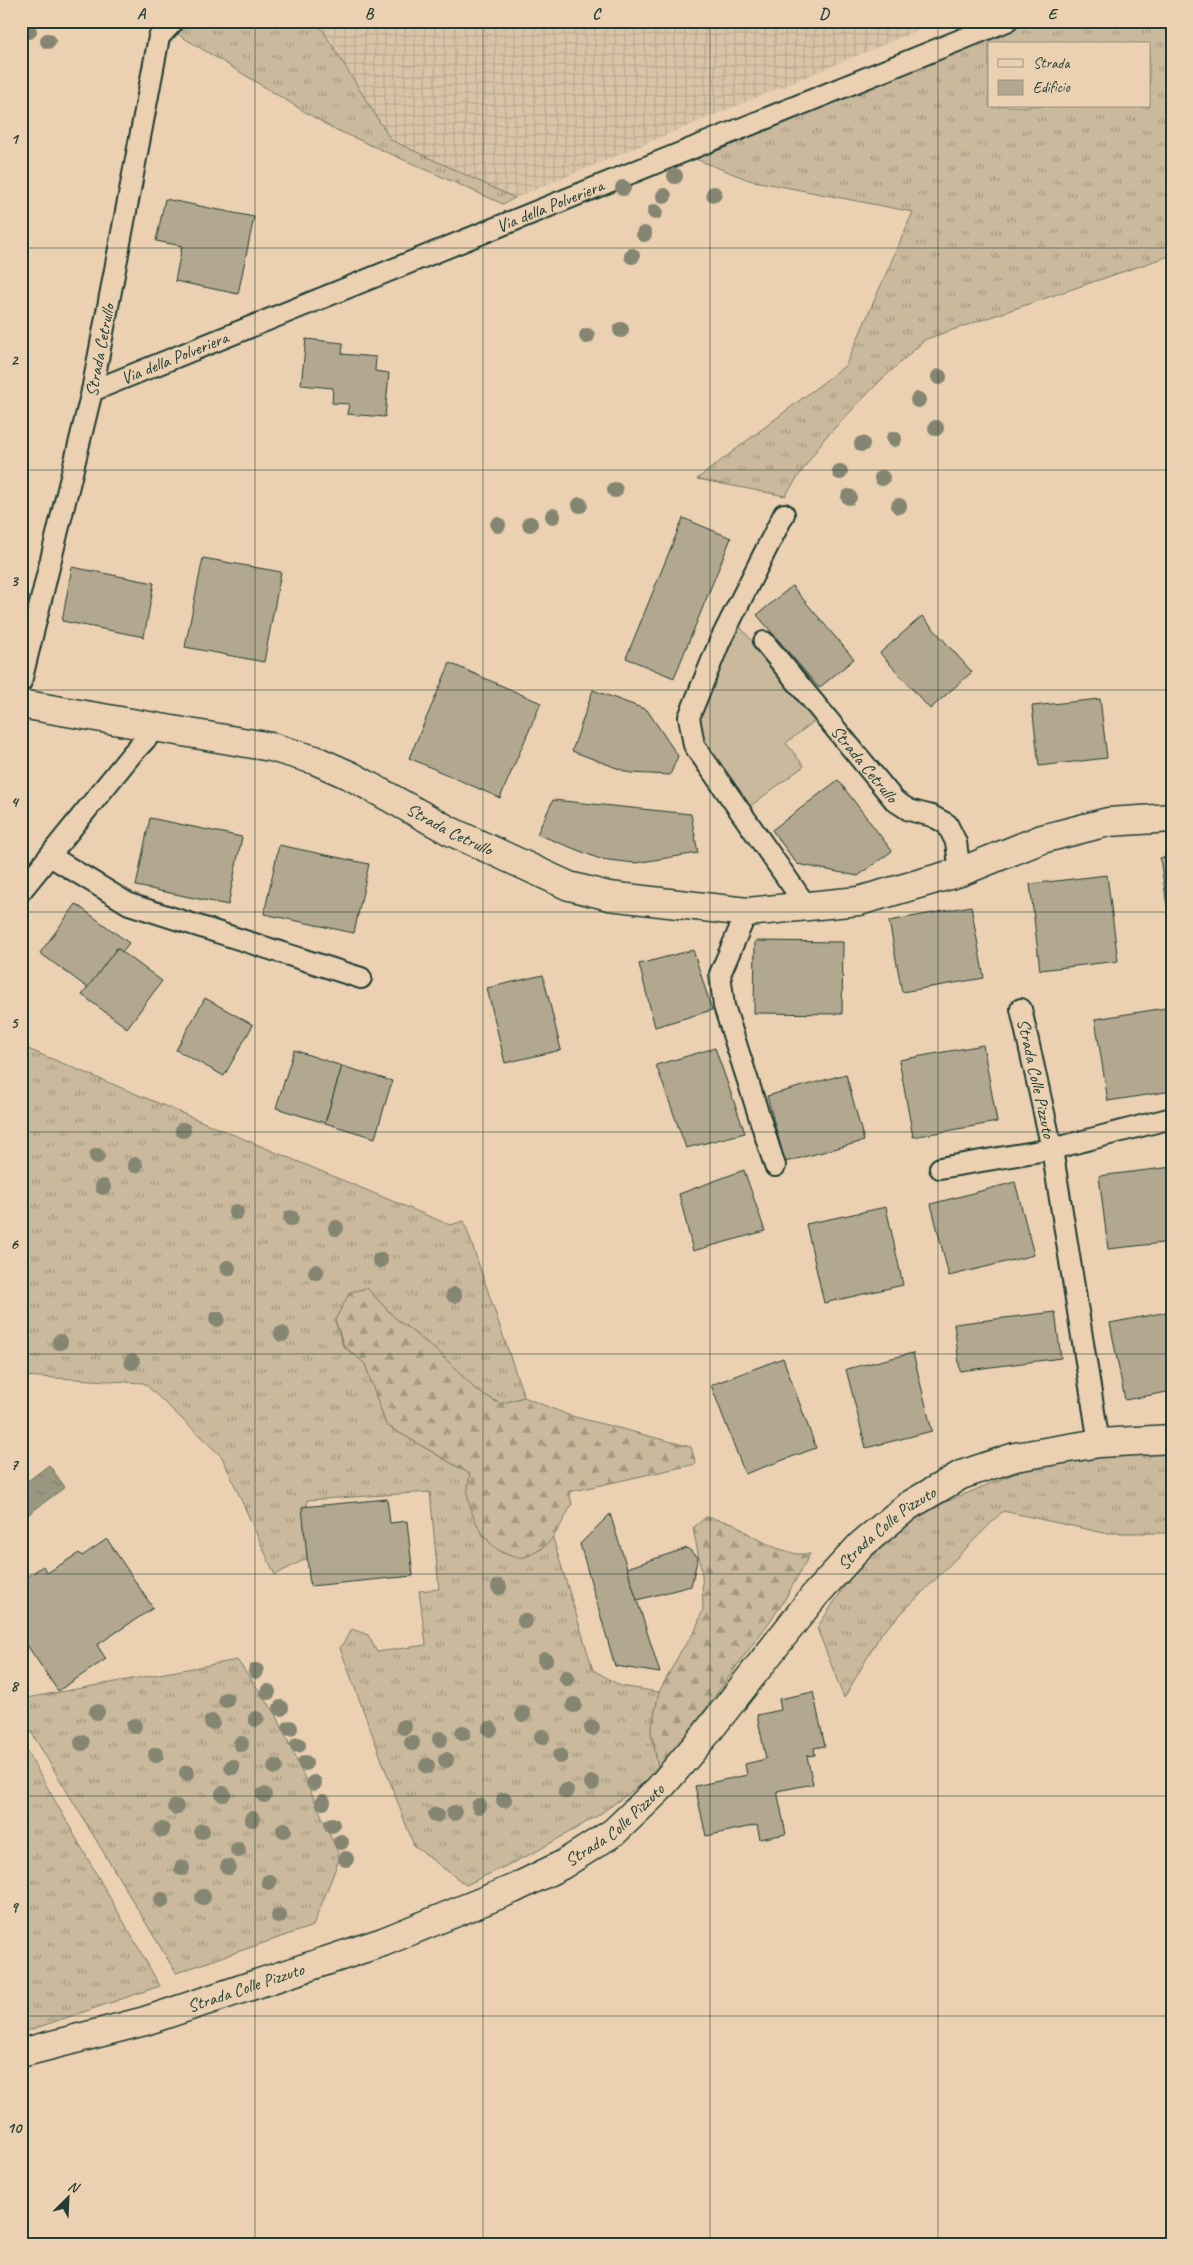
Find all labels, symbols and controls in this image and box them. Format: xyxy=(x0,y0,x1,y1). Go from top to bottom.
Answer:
text: A xyxy=(137,4,147,24)
text: B xyxy=(365,4,375,24)
text: C xyxy=(592,4,602,24)
text: D xyxy=(819,4,830,24)
text: E xyxy=(1048,4,1059,24)
legend xyxy=(988,42,1150,108)
text: Strada xyxy=(1033,54,1070,73)
text: Edificio xyxy=(1033,78,1071,97)
text: 1 xyxy=(10,129,19,149)
street label: Via della Polveriera xyxy=(493,174,608,237)
street label: Strada Cetrullo xyxy=(80,300,120,399)
street label: Via della Polveriera xyxy=(118,326,233,389)
text: 2 xyxy=(10,350,19,370)
text: 3 xyxy=(10,571,19,591)
street label: Strada Cetrullo xyxy=(826,721,904,808)
text: 4 xyxy=(10,792,19,812)
street label: Strada Cetrullo xyxy=(403,798,498,861)
text: 5 xyxy=(11,1013,20,1033)
street label: Strada Colle Pizzuto xyxy=(1012,1017,1061,1142)
text: 6 xyxy=(10,1234,19,1254)
text: 7 xyxy=(10,1455,19,1475)
street label: Strada Colle Pizzuto xyxy=(832,1480,941,1575)
text: 8 xyxy=(10,1676,19,1696)
street label: Strada Colle Pizzuto xyxy=(561,1778,670,1871)
text: 9 xyxy=(10,1897,19,1917)
street label: Strada Colle Pizzuto xyxy=(184,1958,308,2017)
text: 10 xyxy=(7,2118,23,2138)
north arrow xyxy=(42,2172,92,2222)
text: N xyxy=(66,2177,83,2197)

